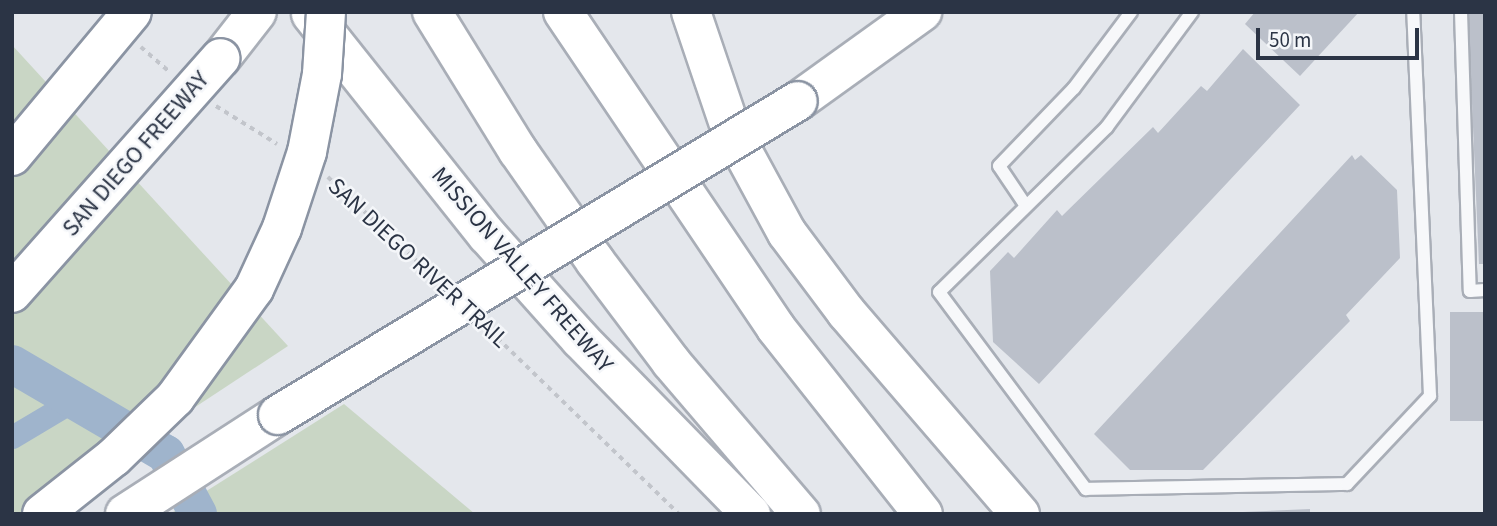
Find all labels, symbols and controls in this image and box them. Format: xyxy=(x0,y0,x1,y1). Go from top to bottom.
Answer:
scale bar xyxy=(1259,14,1422,58)
text: 50 m xyxy=(1269,25,1311,55)
street label: SAN DIEGO FREEWAY xyxy=(56,66,216,242)
street label: MISSION VALLEY FREEWAY xyxy=(425,161,619,379)
street label: SAN DIEGO RIVER TRAIL xyxy=(322,172,514,354)

